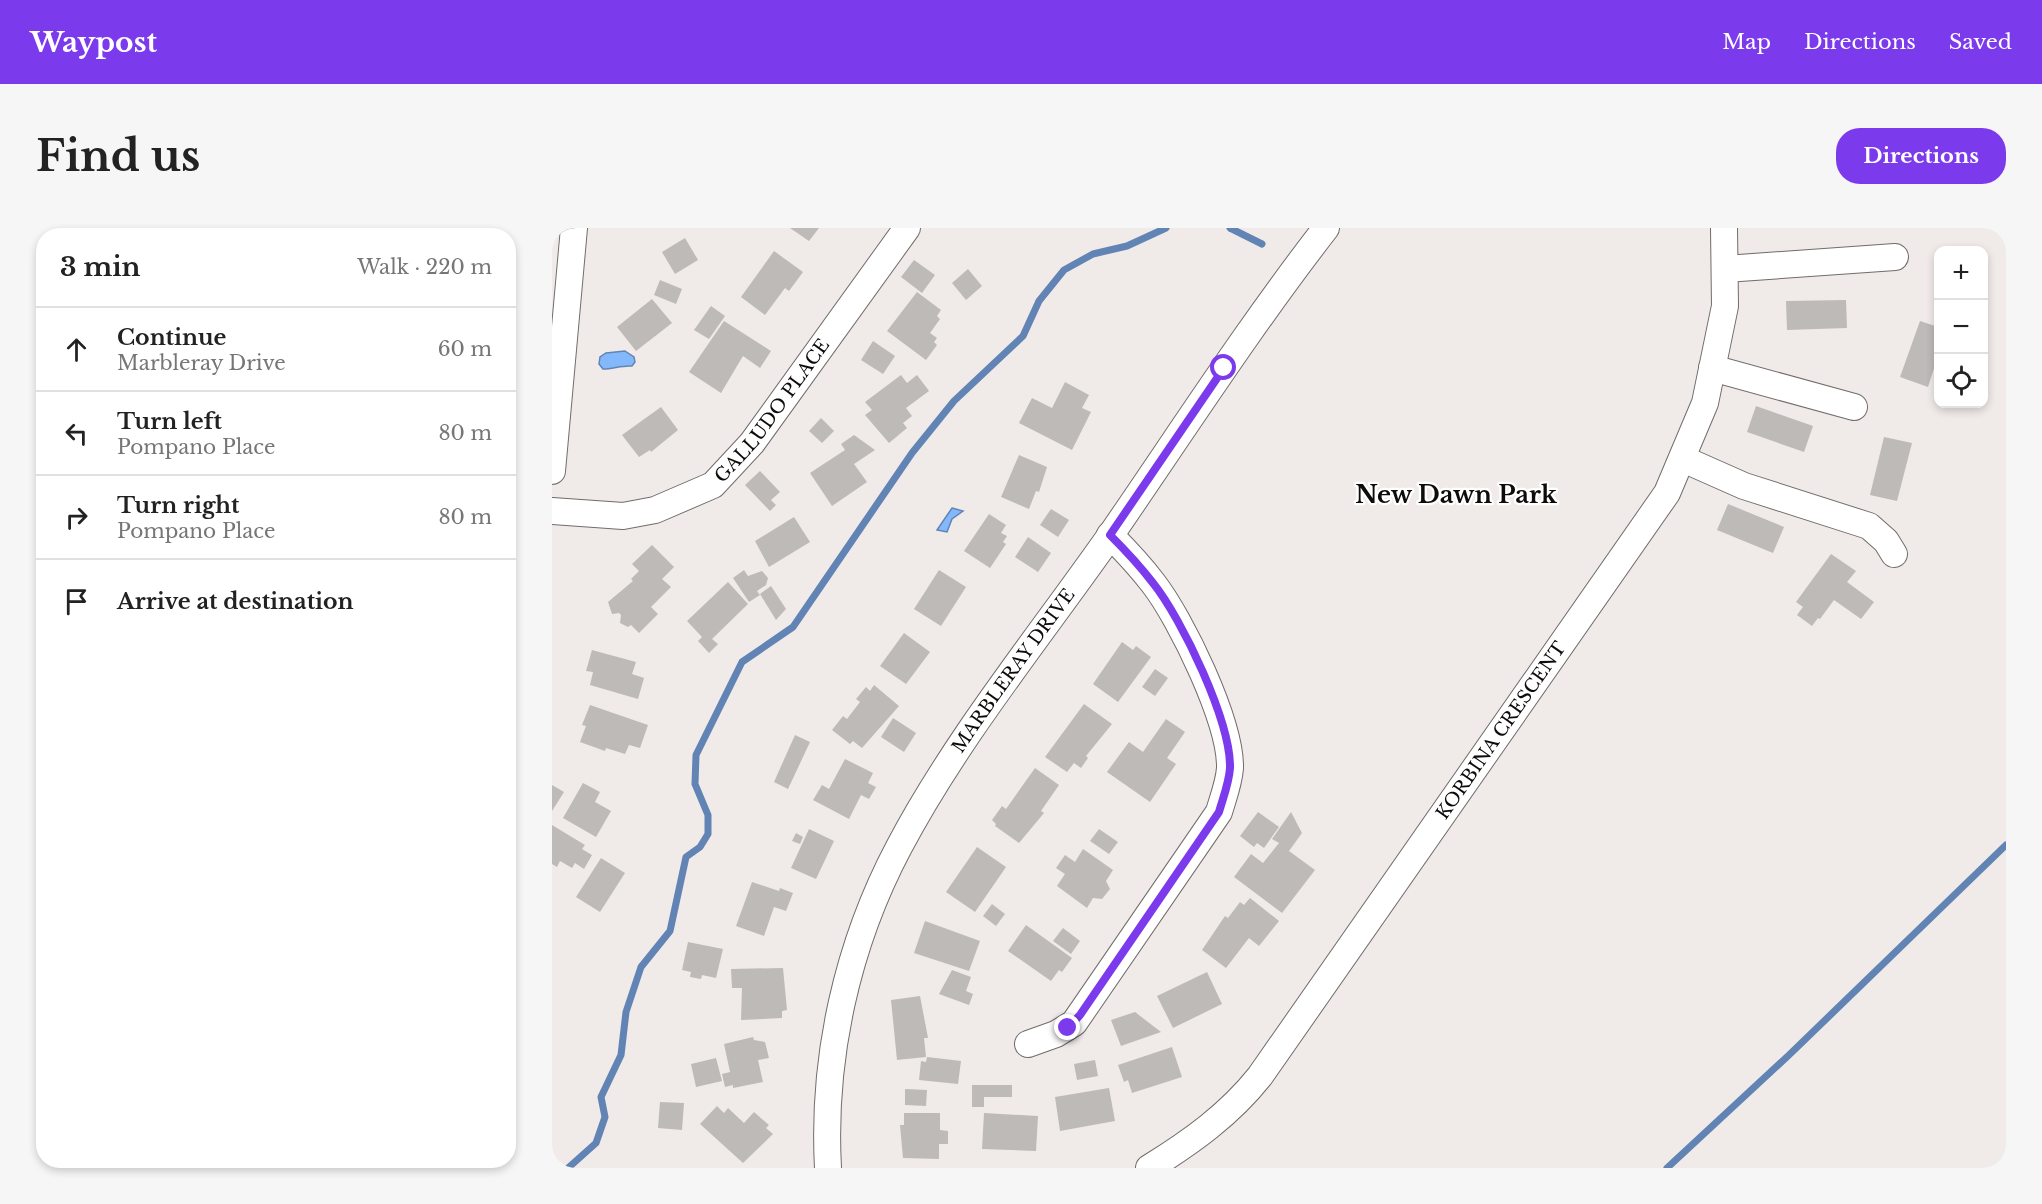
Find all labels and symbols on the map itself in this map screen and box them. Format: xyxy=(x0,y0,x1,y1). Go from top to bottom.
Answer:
street label: GALLUDO PLACE xyxy=(710,335,834,487)
route start xyxy=(1210,354,1236,380)
district label: New Dawn Park xyxy=(1355,480,1558,509)
street label: MARBLERAY DRIVE xyxy=(947,584,1080,757)
street label: KORBINA CRESCENT xyxy=(1432,637,1571,824)
route end xyxy=(1054,1014,1080,1040)

